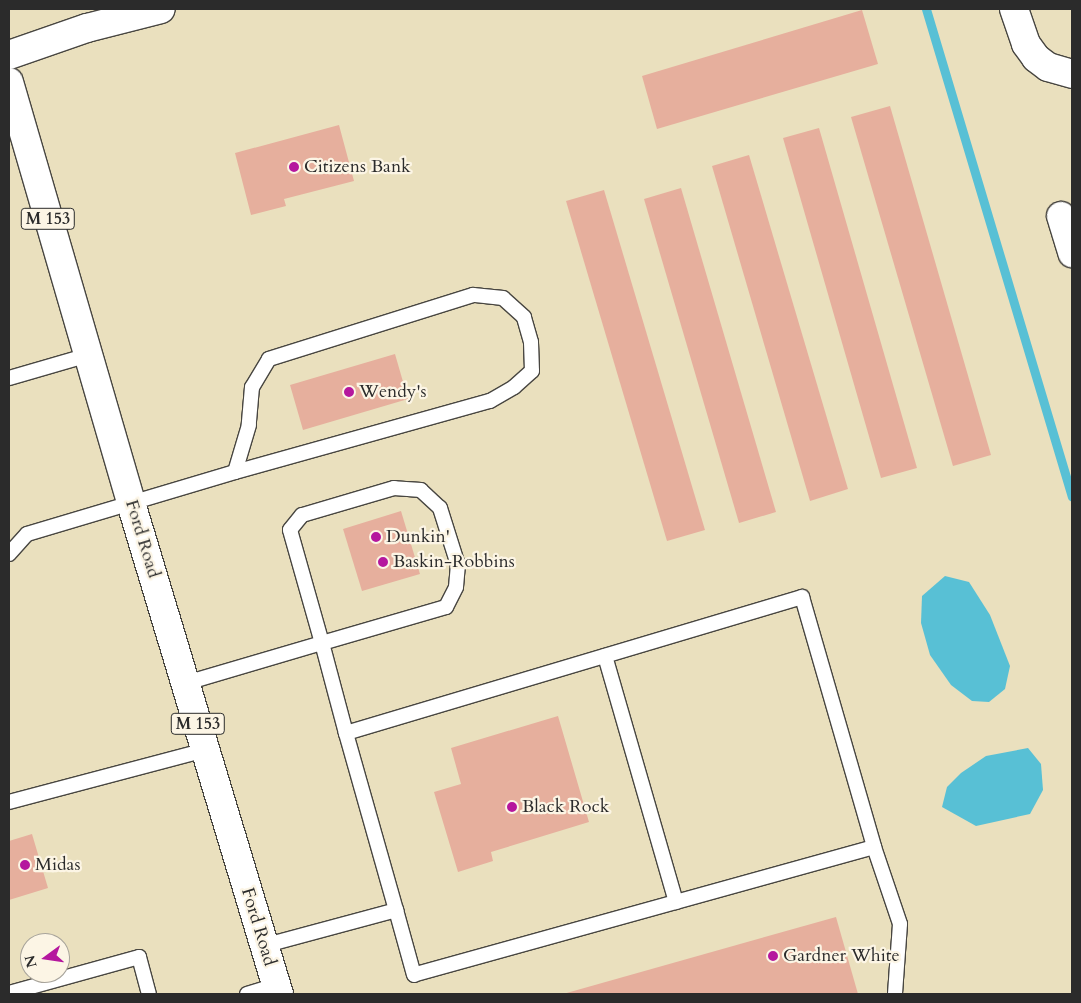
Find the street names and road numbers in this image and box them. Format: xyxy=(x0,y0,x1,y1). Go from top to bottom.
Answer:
road number: M 153 xyxy=(20,205,76,232)
street label: Ford Road xyxy=(120,497,164,581)
road number: M 153 xyxy=(170,711,226,738)
street label: Ford Road xyxy=(236,885,280,969)

